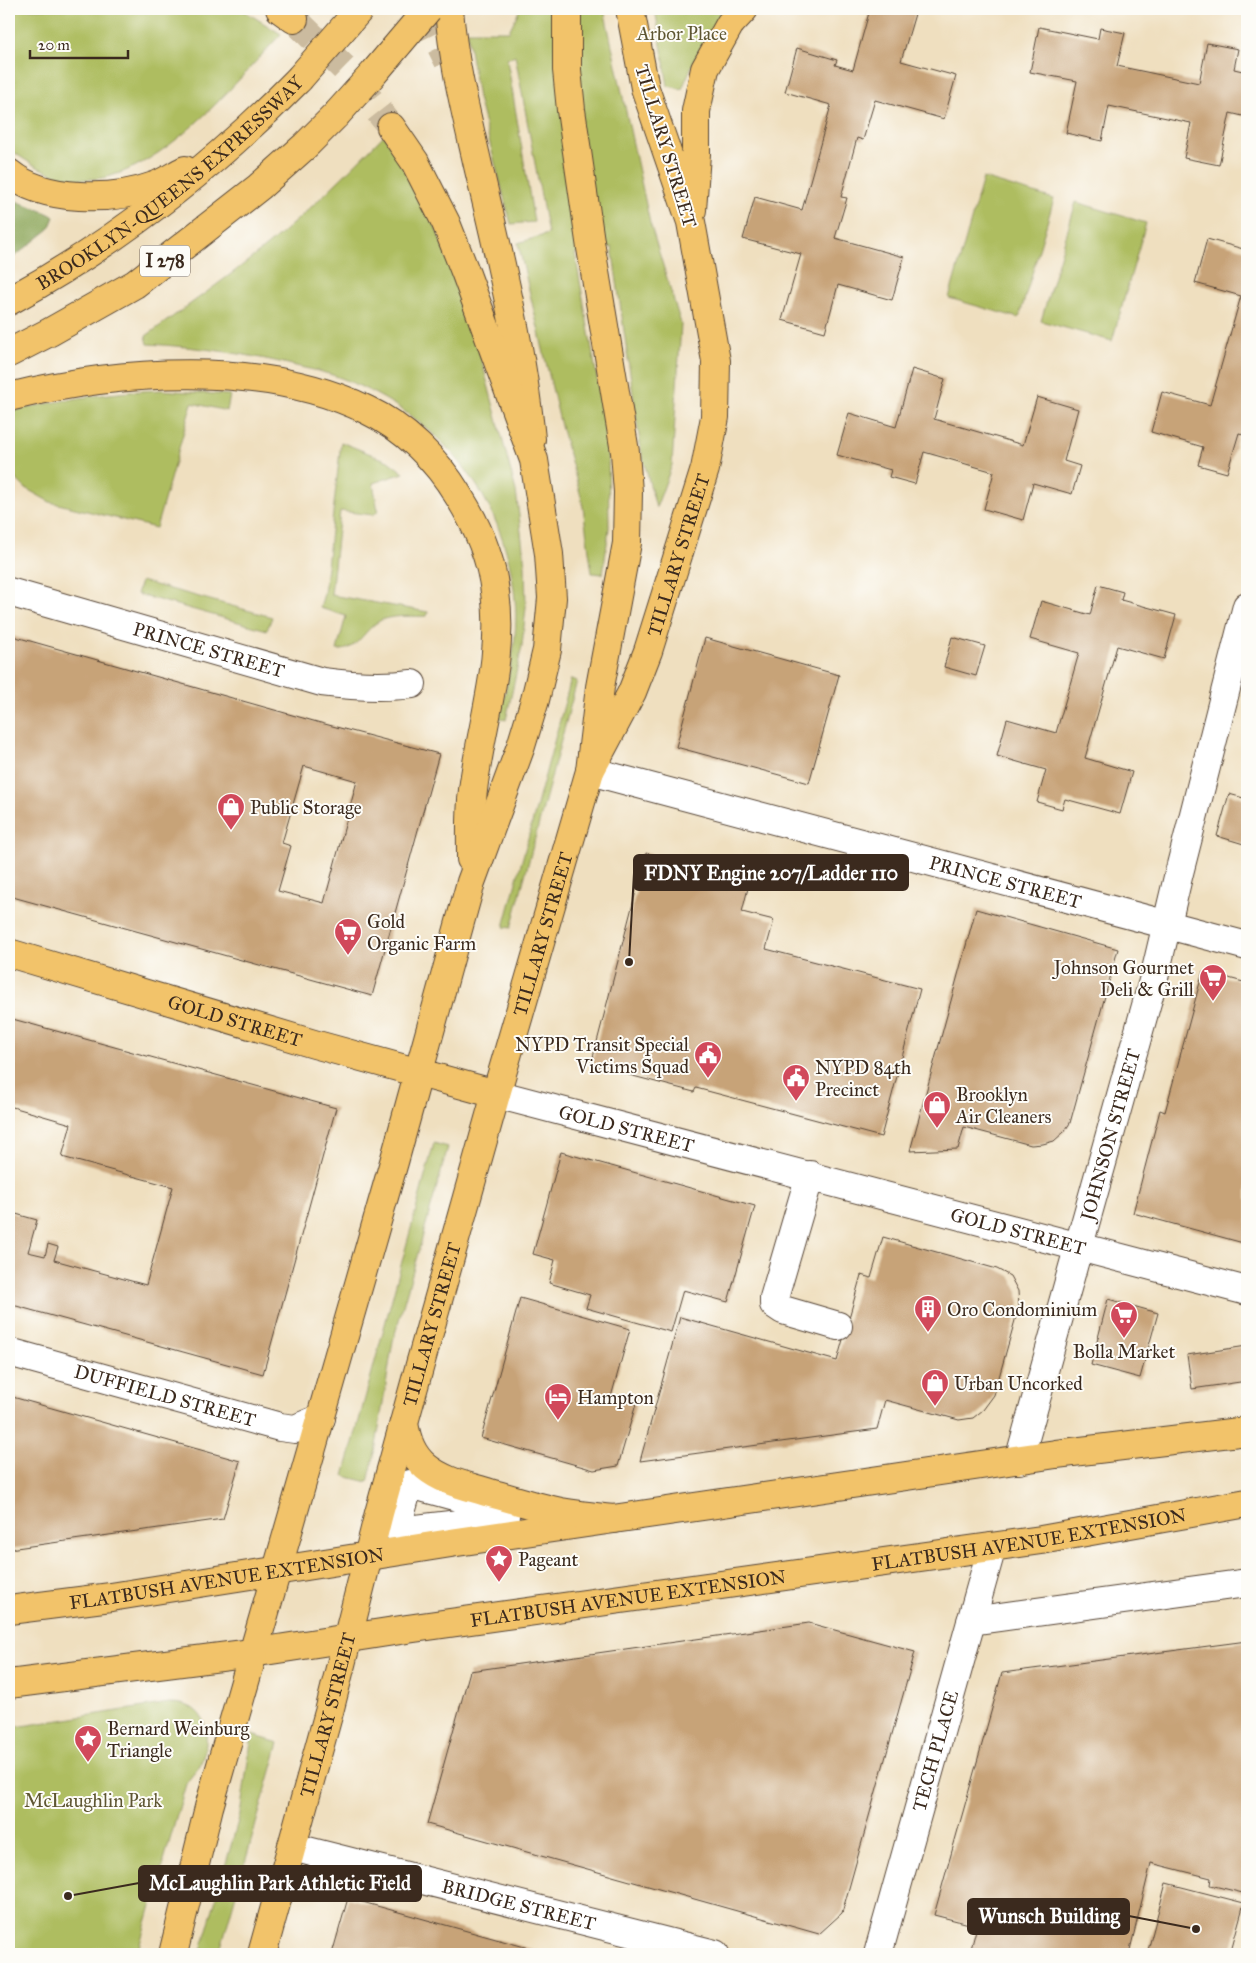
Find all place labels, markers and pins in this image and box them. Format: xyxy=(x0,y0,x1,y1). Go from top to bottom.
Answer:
shop icon: Public Storage xyxy=(216,792,246,831)
place label: Public Storage xyxy=(250,796,362,820)
callout: FDNY Engine 207/Ladder 110 xyxy=(634,855,908,890)
place label: Gold Organic Farm xyxy=(367,910,476,956)
supermarket icon: Gold Organic Farm xyxy=(333,917,363,956)
place label: Johnson Gourmet Deli & Grill xyxy=(1052,956,1195,1001)
supermarket icon: Johnson Gourmet Deli & Grill xyxy=(1198,963,1228,1002)
place label: NYPD Transit Special Victims Squad xyxy=(515,1033,690,1079)
public building icon: NYPD Transit Special Victims Squad xyxy=(693,1040,723,1079)
place label: NYPD 84th Precinct xyxy=(815,1056,912,1101)
public building icon: NYPD 84th Precinct xyxy=(781,1063,811,1102)
place label: Brooklyn Air Cleaners xyxy=(955,1083,1052,1128)
shop icon: Brooklyn Air Cleaners xyxy=(922,1090,952,1129)
building icon: Oro Condominium xyxy=(913,1294,943,1333)
place label: Oro Condominium xyxy=(947,1298,1097,1321)
supermarket icon: Bolla Market xyxy=(1109,1300,1139,1339)
place label: Bolla Market xyxy=(1073,1340,1176,1363)
shop icon: Urban Uncorked xyxy=(920,1368,950,1407)
place label: Urban Uncorked xyxy=(954,1372,1083,1395)
hotel icon: Hampton xyxy=(543,1382,573,1421)
place label: Hampton xyxy=(577,1386,654,1409)
place icon: Pageant xyxy=(484,1544,514,1583)
place label: Pageant xyxy=(518,1548,579,1572)
place label: Bernard Weinburg Triangle xyxy=(107,1717,250,1763)
place icon: Bernard Weinburg Triangle xyxy=(73,1724,103,1763)
callout: McLaughlin Park Athletic Field xyxy=(139,1866,421,1901)
callout: Wunsch Building xyxy=(968,1899,1129,1934)

